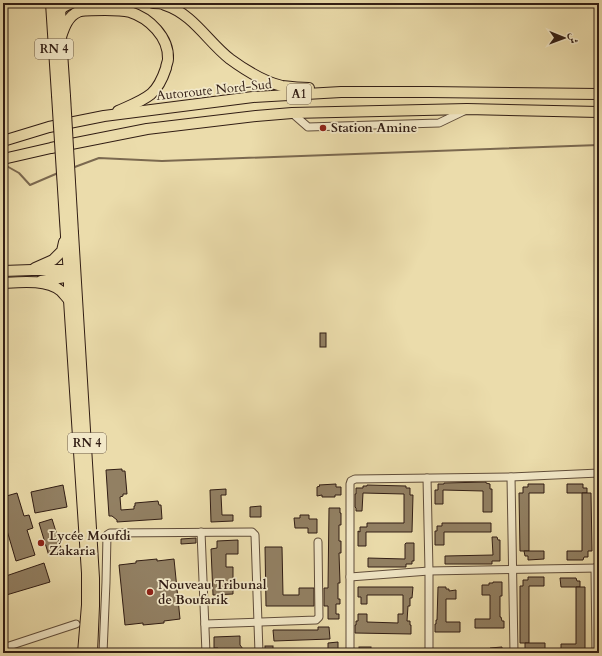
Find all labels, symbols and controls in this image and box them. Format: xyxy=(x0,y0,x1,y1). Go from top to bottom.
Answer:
north arrow xyxy=(544,18,584,58)
text: ش xyxy=(566,33,581,44)
road number: RN 4 xyxy=(35,39,73,59)
street label: Autoroute Nord-Sud xyxy=(155,75,273,105)
road number: A1 xyxy=(287,84,311,104)
place label: Station Amine xyxy=(331,119,417,137)
marker: Station Amine xyxy=(318,123,328,133)
road number: RN 4 xyxy=(68,433,106,453)
place label: Lycée Moufdi Zakaria xyxy=(49,527,131,560)
marker: Lycée Moufdi Zakaria xyxy=(36,538,46,548)
place label: Nouveau Tribunal de Boufarik xyxy=(158,576,267,609)
marker: Nouveau Tribunal de Boufarik xyxy=(145,587,155,597)

